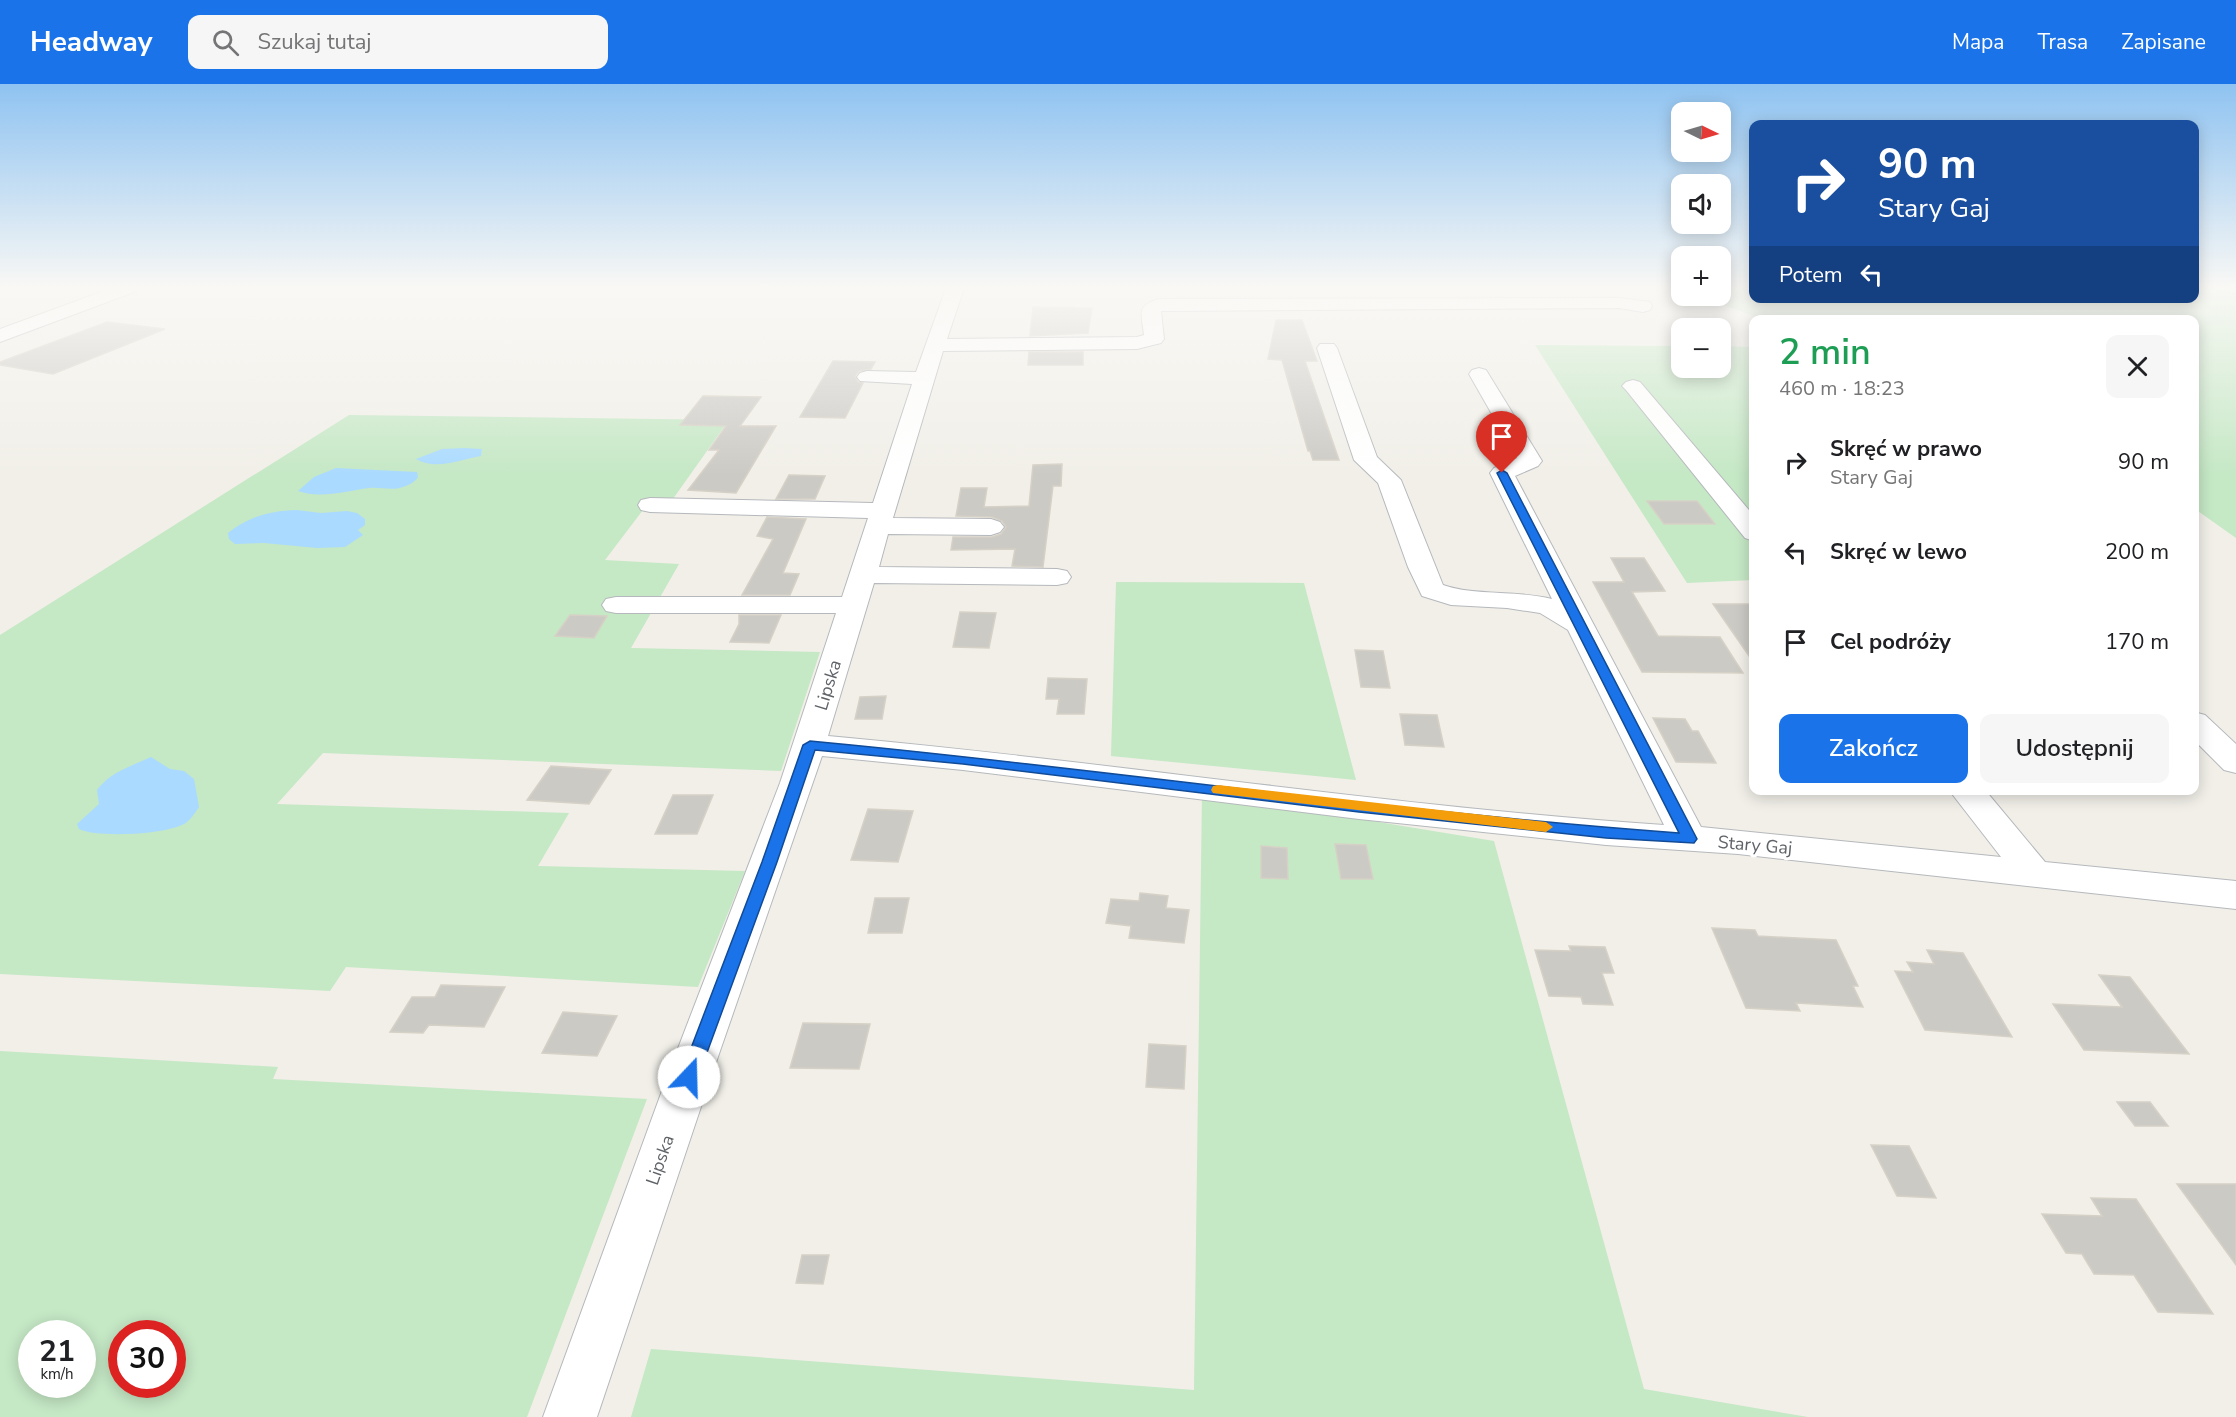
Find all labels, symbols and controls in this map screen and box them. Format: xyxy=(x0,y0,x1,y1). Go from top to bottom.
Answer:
search box xyxy=(188,15,608,69)
text: Headway xyxy=(30,23,152,61)
icon: search xyxy=(209,26,242,59)
text: Szukaj tutaj xyxy=(257,27,372,57)
text: Mapa xyxy=(1952,28,2004,56)
text: Trasa xyxy=(2037,28,2088,56)
text: Zapisane xyxy=(2121,28,2206,56)
north arrow xyxy=(1671,102,1731,162)
map controls xyxy=(1671,102,1731,378)
text: 90 m xyxy=(1878,136,1977,193)
icon: right xyxy=(1779,144,1857,222)
button: sound xyxy=(1671,174,1731,234)
text: Stary Gaj xyxy=(1878,190,1990,227)
button: + xyxy=(1671,246,1731,306)
icon: left xyxy=(1855,258,1888,291)
text: Potem xyxy=(1779,260,1843,290)
button: − xyxy=(1671,318,1731,378)
text: 2 min xyxy=(1779,328,1871,377)
button: close xyxy=(2106,335,2169,398)
text: 460 m · 18:23 xyxy=(1779,375,1905,402)
pin xyxy=(1476,411,1527,473)
icon: arrive xyxy=(1485,420,1518,453)
text: Skręć w prawo xyxy=(1830,434,1982,464)
icon: right xyxy=(1779,446,1812,479)
text: 90 m xyxy=(2118,447,2169,477)
text: Stary Gaj xyxy=(1830,464,1913,491)
icon: left xyxy=(1779,536,1812,569)
text: Skręć w lewo xyxy=(1830,537,1967,567)
text: 200 m xyxy=(2105,537,2169,567)
icon: arrive xyxy=(1779,626,1812,659)
text: Cel podróży xyxy=(1830,627,1951,657)
text: 170 m xyxy=(2105,627,2169,657)
street label: Lipska xyxy=(809,657,847,713)
button: Zakończ xyxy=(1779,714,1968,783)
button: Udostępnij xyxy=(1980,714,2169,783)
street label: Stary Gaj xyxy=(1717,830,1793,860)
position arrow xyxy=(657,1045,721,1109)
street label: Lipska xyxy=(640,1132,680,1188)
speed limit sign: 30 xyxy=(108,1320,186,1398)
text: 21 xyxy=(39,1331,75,1372)
text: km/h xyxy=(40,1364,74,1384)

